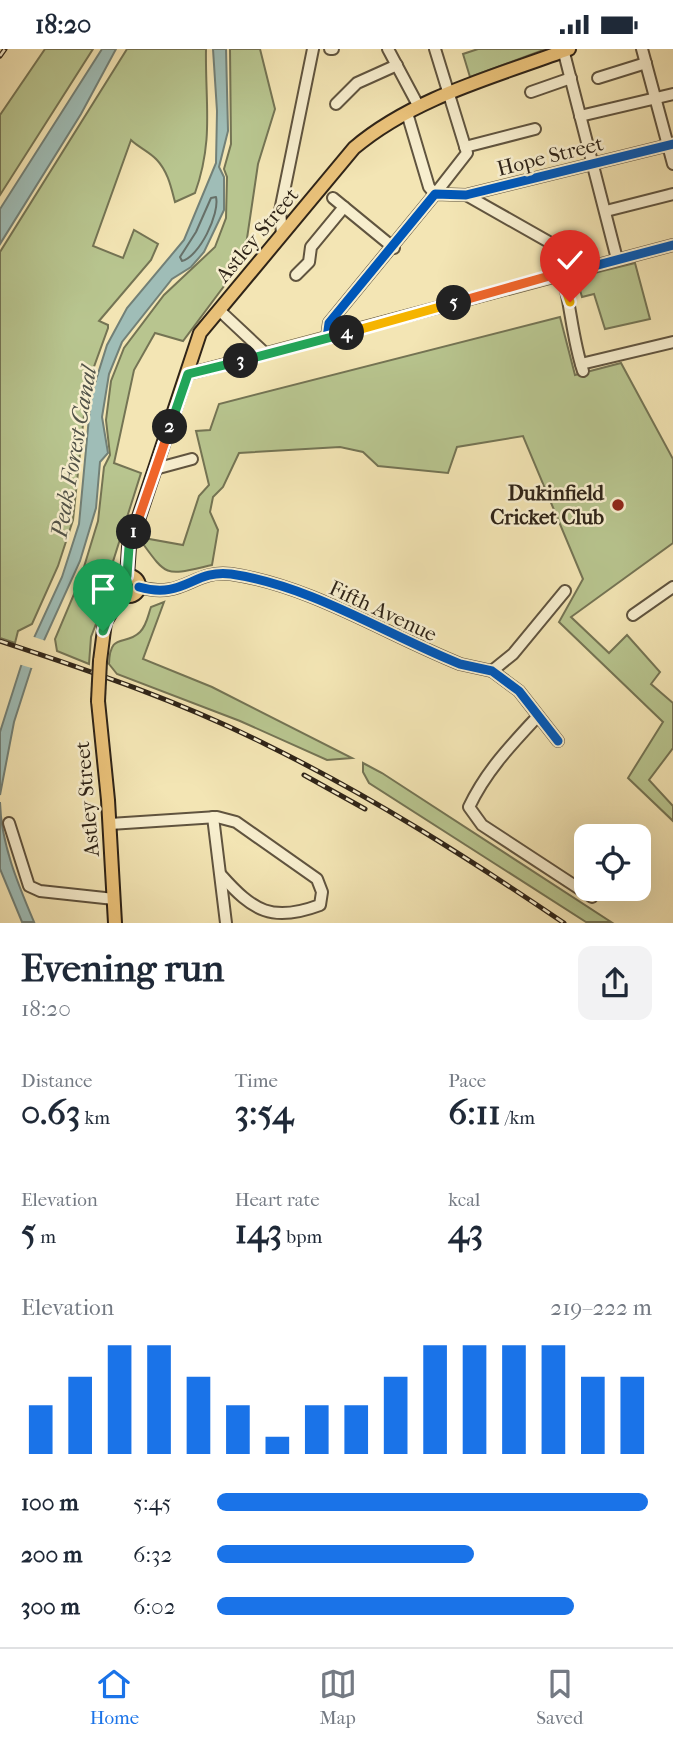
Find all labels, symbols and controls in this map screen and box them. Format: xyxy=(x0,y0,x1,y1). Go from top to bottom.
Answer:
text: 18:20 xyxy=(35,9,91,40)
street label: Hope Street xyxy=(494,131,606,181)
street label: Astley Street xyxy=(210,183,304,288)
pin xyxy=(540,230,600,302)
icon: check xyxy=(551,241,589,279)
pin: 5 xyxy=(436,285,472,321)
text: 5 xyxy=(449,291,458,313)
pin: 4 xyxy=(330,315,364,351)
text: 4 xyxy=(341,321,352,343)
pin: 3 xyxy=(224,343,258,379)
text: 3 xyxy=(237,349,244,371)
water label: Peak Forest Canal xyxy=(45,362,103,541)
pin: 2 xyxy=(152,409,188,445)
text: 2 xyxy=(165,415,174,437)
place label: Dukinfield Cricket Club xyxy=(490,481,605,529)
marker: Dukinfield Cricket Club xyxy=(610,497,626,513)
pin: 1 xyxy=(116,515,152,549)
text: 1 xyxy=(130,520,137,542)
pin xyxy=(73,559,133,631)
icon: arrive xyxy=(84,570,122,608)
street label: Fifth Avenue xyxy=(325,576,441,646)
street label: Astley Street xyxy=(70,740,104,859)
map controls xyxy=(574,824,651,901)
button: locate xyxy=(574,824,651,901)
text: Evening run xyxy=(21,946,224,991)
button: share xyxy=(578,946,652,1020)
text: 18:20 xyxy=(21,995,71,1022)
text: Distance xyxy=(21,1070,92,1092)
text: Time xyxy=(235,1070,278,1092)
text: Pace xyxy=(448,1070,486,1092)
text: 0.63 xyxy=(21,1092,80,1133)
text: 3:54 xyxy=(235,1092,293,1133)
text: 6:11 xyxy=(448,1092,501,1133)
text: km xyxy=(80,1107,110,1129)
text: /km xyxy=(501,1107,535,1129)
text: Elevation xyxy=(21,1189,98,1211)
text: Heart rate xyxy=(235,1189,320,1211)
text: kcal xyxy=(448,1189,480,1211)
text: 5 xyxy=(21,1211,36,1252)
text: 143 xyxy=(235,1211,282,1252)
text: 43 xyxy=(448,1211,483,1252)
text: m xyxy=(36,1226,56,1248)
text: bpm xyxy=(282,1226,322,1248)
text: Elevation xyxy=(21,1294,114,1321)
text: 219–222 m xyxy=(550,1294,652,1321)
text: 100 m xyxy=(21,1489,79,1516)
text: 5:45 xyxy=(133,1489,171,1516)
text: 200 m xyxy=(21,1541,82,1568)
text: 6:32 xyxy=(133,1541,172,1568)
text: 300 m xyxy=(21,1593,80,1620)
text: 6:02 xyxy=(133,1593,176,1620)
tab: Home xyxy=(90,1665,139,1729)
tab: Map xyxy=(319,1665,357,1729)
tab: Saved xyxy=(536,1665,583,1729)

